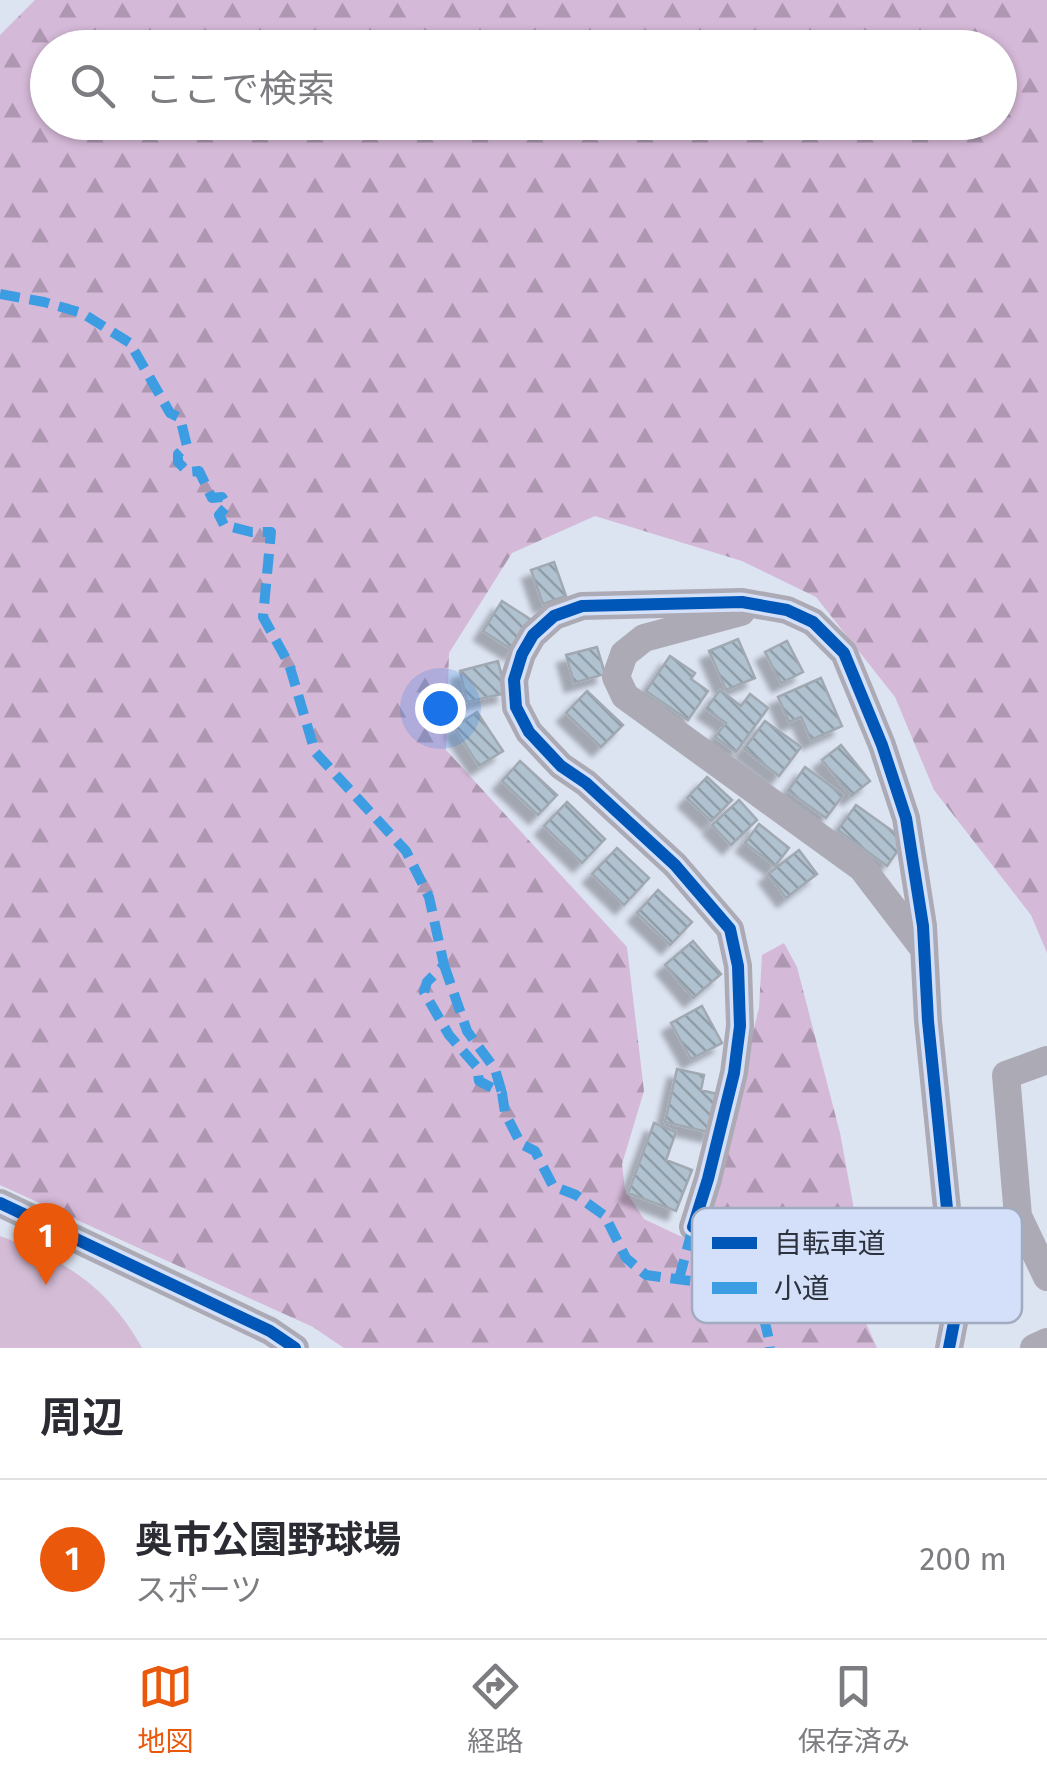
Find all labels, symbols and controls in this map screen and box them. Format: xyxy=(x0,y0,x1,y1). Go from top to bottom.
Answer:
search box xyxy=(30,30,1017,140)
icon: search xyxy=(65,58,120,113)
text: ここで検索 xyxy=(145,66,335,112)
your location xyxy=(415,683,466,734)
pin: 1 xyxy=(13,1202,78,1285)
legend xyxy=(692,1208,1022,1323)
text: 自転車道 xyxy=(774,1227,886,1260)
text: 小道 xyxy=(774,1272,830,1305)
text: 周辺 xyxy=(40,1393,124,1443)
text: 奥市公園野球場 xyxy=(135,1517,401,1563)
text: 1 xyxy=(65,1540,80,1578)
text: 200 m xyxy=(920,1540,1007,1578)
text: スポーツ xyxy=(135,1571,262,1609)
tab: 地図 xyxy=(137,1659,193,1759)
tab: 経路 xyxy=(467,1659,524,1759)
tab: 保存済み xyxy=(798,1659,910,1759)

